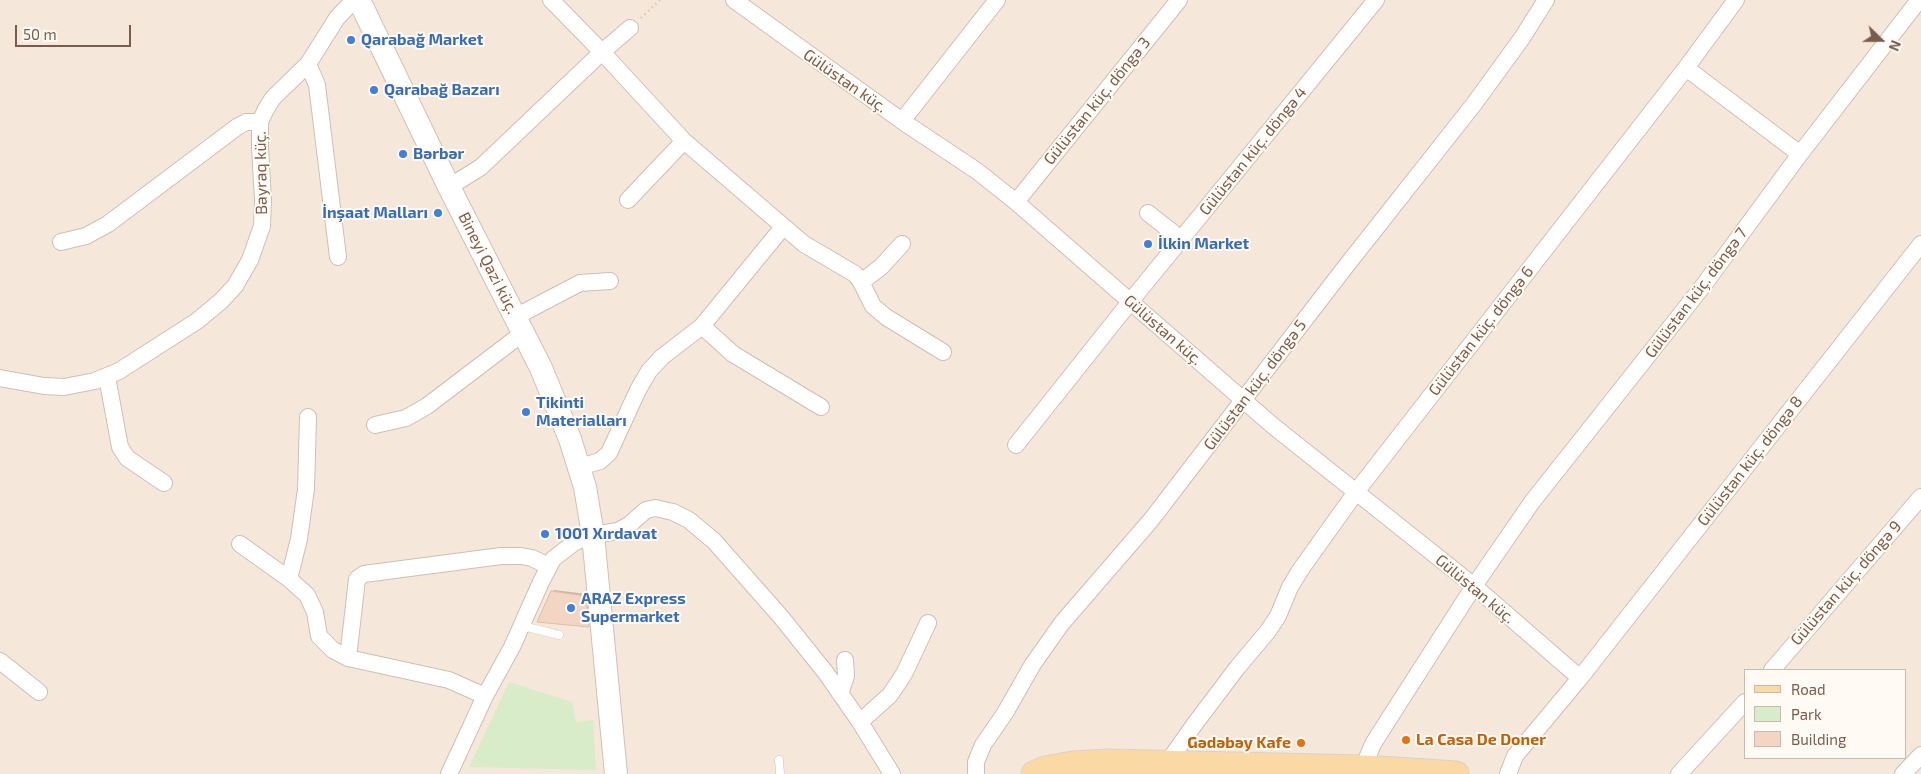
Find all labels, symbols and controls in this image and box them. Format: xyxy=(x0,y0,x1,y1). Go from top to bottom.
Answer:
scale bar xyxy=(18,15,134,47)
north arrow xyxy=(1856,15,1906,65)
text: 50 m xyxy=(23,25,57,43)
place label: Qarabağ Market xyxy=(361,30,483,50)
street label: Gülüstan küç. döngə 3 xyxy=(1040,33,1154,169)
marker: Qarabağ Market xyxy=(345,34,357,46)
text: N xyxy=(1886,38,1905,54)
street label: Gülüstan küç. xyxy=(799,45,891,117)
place label: Qarabağ Bazarı xyxy=(384,80,500,100)
street label: Gülüstan küç. döngə 4 xyxy=(1195,83,1311,219)
marker: Qarabağ Bazarı xyxy=(368,84,380,96)
street label: Bayraq küç. xyxy=(251,131,271,215)
place label: Bərbər xyxy=(413,144,464,164)
marker: Bərbər xyxy=(397,148,409,160)
place label: İnşaat Malları xyxy=(322,203,428,223)
marker: İnşaat Malları xyxy=(432,207,444,219)
street label: Bineyi Qazi küç. xyxy=(454,209,522,317)
street label: Gülüstan küç. döngə 7 xyxy=(1641,224,1751,362)
place label: İlkin Market xyxy=(1158,234,1249,254)
marker: İlkin Market xyxy=(1142,238,1154,250)
street label: Gülüstan küç. döngə 6 xyxy=(1424,262,1538,400)
street label: Gülüstan küç. xyxy=(1120,291,1206,369)
street label: Gülüstan küç. döngə 5 xyxy=(1200,316,1310,454)
street label: Gülüstan küç. döngə 8 xyxy=(1693,392,1807,530)
place label: Tikinti Materialları xyxy=(536,393,627,431)
marker: Tikinti Materialları xyxy=(520,406,532,418)
street label: Gülüstan küç. döngə 9 xyxy=(1787,517,1905,649)
place label: 1001 Xırdavat xyxy=(555,524,657,544)
marker: 1001 Xırdavat xyxy=(539,528,551,540)
street label: Gülüstan küç. xyxy=(1431,550,1519,628)
place label: ARAZ Express Supermarket xyxy=(581,589,686,627)
marker: ARAZ Express Supermarket xyxy=(565,602,577,614)
legend xyxy=(1744,669,1906,759)
text: Road xyxy=(1791,680,1826,698)
text: Park xyxy=(1791,705,1822,723)
place label: La Casa De Doner xyxy=(1416,730,1546,750)
text: Building xyxy=(1791,730,1846,748)
place label: Gədəbəy Kafe xyxy=(1187,733,1291,753)
marker: La Casa De Doner xyxy=(1400,734,1412,746)
marker: Gədəbəy Kafe xyxy=(1295,737,1307,749)

